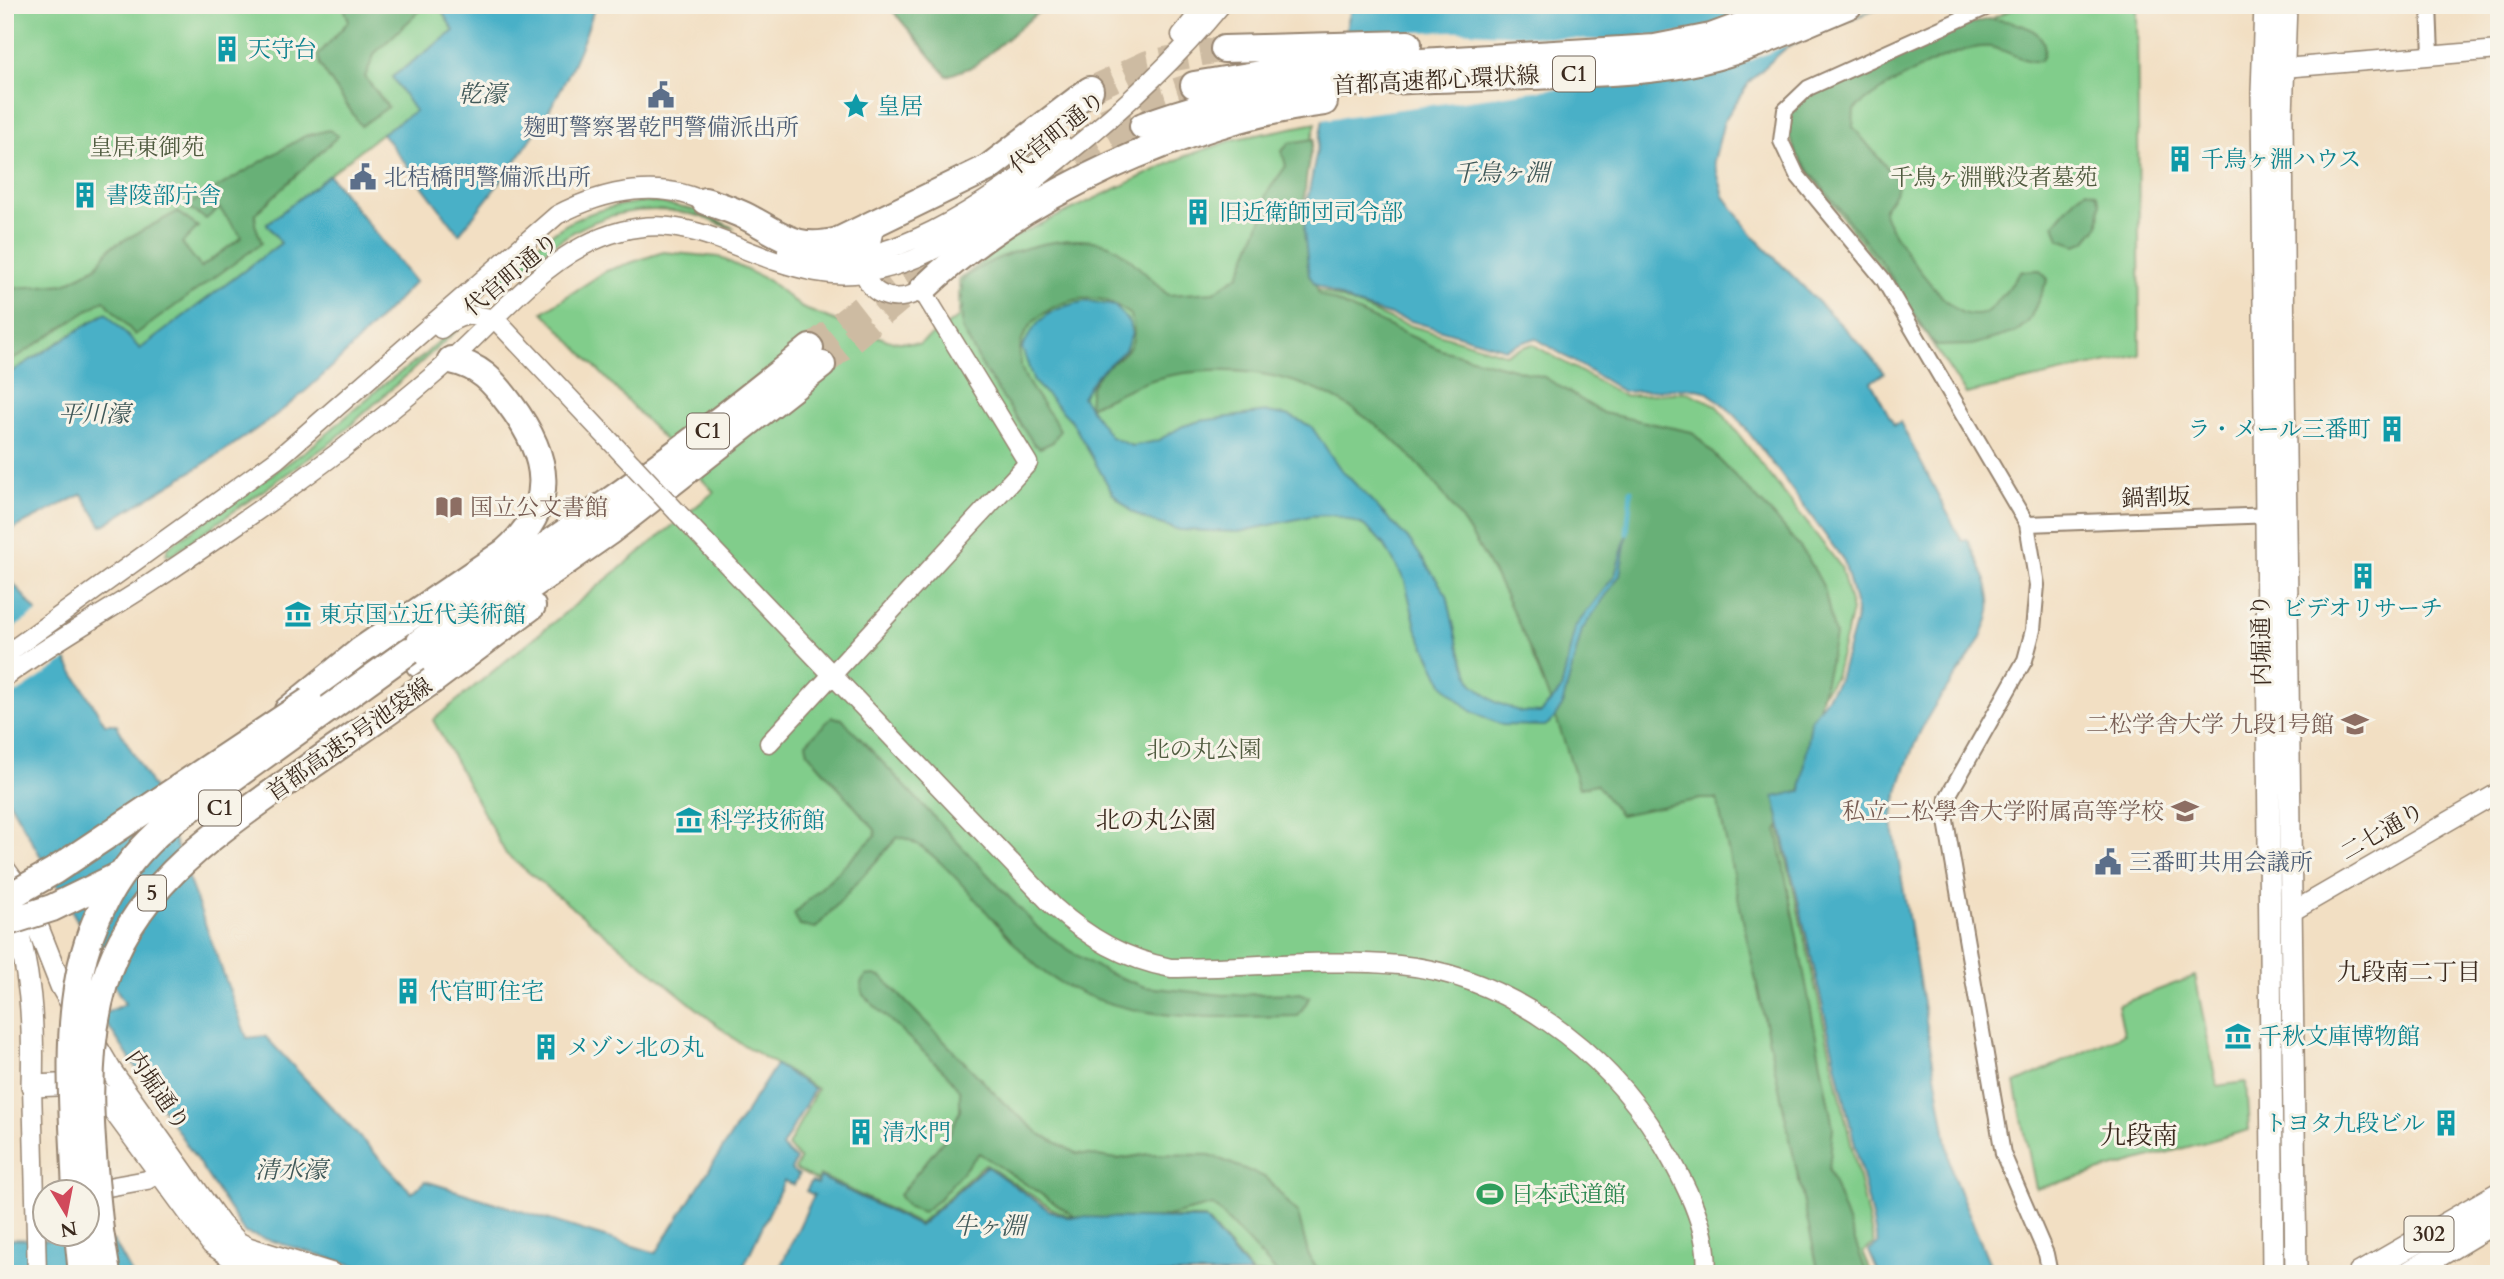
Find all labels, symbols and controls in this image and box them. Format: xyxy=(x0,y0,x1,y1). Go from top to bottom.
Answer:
building icon: 天守台 xyxy=(212,34,242,64)
place label: 天守台 xyxy=(248,34,317,65)
road number: C1 xyxy=(1553,56,1595,92)
street label: 首都高速都心環状線 xyxy=(1332,60,1540,101)
water label: 乾濠 xyxy=(458,78,510,111)
public building icon: 麹町警察署乾門警備派出所 xyxy=(646,80,676,110)
street label: 代官町通り xyxy=(1003,84,1112,181)
place icon: 皇居 xyxy=(841,91,871,121)
place label: 皇居 xyxy=(877,91,923,122)
place label: 麹町警察署乾門警備派出所 xyxy=(523,112,799,143)
park label: 皇居東御苑 xyxy=(90,132,205,163)
building icon: 千鳥ヶ淵ハウス xyxy=(2165,144,2195,174)
place label: 千鳥ヶ淵ハウス xyxy=(2201,144,2361,175)
water label: 千鳥ヶ淵 xyxy=(1453,157,1553,190)
public building icon: 北桔橋門警備派出所 xyxy=(348,162,378,192)
place label: 北桔橋門警備派出所 xyxy=(384,162,591,193)
park label: 千鳥ヶ淵戦没者墓苑 xyxy=(1891,162,2098,193)
building icon: 書陵部庁舎 xyxy=(70,180,100,210)
place label: 書陵部庁舎 xyxy=(106,180,221,211)
building icon: 旧近衛師団司令部 xyxy=(1183,197,1213,227)
place label: 旧近衛師団司令部 xyxy=(1219,197,1403,228)
street label: 代官町通り xyxy=(457,226,565,323)
water label: 平川濠 xyxy=(58,398,134,431)
road number: C1 xyxy=(687,414,729,448)
place label: ラ・メール三番町 xyxy=(2187,414,2371,445)
building icon: ラ・メール三番町 xyxy=(2377,414,2407,444)
street label: 鍋割坂 xyxy=(2121,481,2191,514)
library icon: 国立公文書館 xyxy=(434,492,464,522)
place label: 国立公文書館 xyxy=(470,492,608,523)
building icon: ビデオリサーチ xyxy=(2348,561,2378,591)
place label: ビデオリサーチ xyxy=(2283,593,2443,624)
street label: 内堀通り xyxy=(2245,594,2278,686)
museum icon: 東京国立近代美術館 xyxy=(283,599,313,629)
place label: 東京国立近代美術館 xyxy=(319,599,526,630)
street label: 首都高速5号池袋線 xyxy=(260,671,438,808)
place label: 二松学舎大学 九段1号館 xyxy=(2086,709,2334,740)
school or university icon: 二松学舎大学 九段1号館 xyxy=(2340,709,2370,739)
park label: 北の丸公園 xyxy=(1147,734,1262,765)
road number: C1 xyxy=(199,790,241,826)
street label: 二七通り xyxy=(2335,795,2430,868)
place label: 私立二松學舎大学附属高等学校 xyxy=(1842,796,2164,827)
school or university icon: 私立二松學舎大学附属高等学校 xyxy=(2170,796,2200,826)
district label: 北の丸公園 xyxy=(1096,804,1216,837)
museum icon: 科学技術館 xyxy=(674,805,704,835)
place label: 科学技術館 xyxy=(710,805,825,836)
public building icon: 三番町共用会議所 xyxy=(2093,847,2123,877)
place label: 三番町共用会議所 xyxy=(2129,847,2313,878)
road number: 5 xyxy=(138,876,166,910)
district label: 九段南二丁目 xyxy=(2337,956,2481,989)
building icon: 代官町住宅 xyxy=(393,976,423,1006)
place label: 代官町住宅 xyxy=(429,976,544,1007)
museum icon: 千秋文庫博物館 xyxy=(2223,1021,2253,1051)
place label: 千秋文庫博物館 xyxy=(2259,1021,2420,1052)
building icon: メゾン北の丸 xyxy=(531,1032,561,1062)
place label: メゾン北の丸 xyxy=(567,1032,704,1063)
street label: 内堀通り xyxy=(119,1044,197,1137)
place label: トヨタ九段ビル xyxy=(2264,1108,2425,1139)
building icon: トヨタ九段ビル xyxy=(2431,1108,2461,1138)
building icon: 清水門 xyxy=(846,1117,876,1147)
place label: 清水門 xyxy=(882,1117,951,1148)
district label: 九段南 xyxy=(2100,1118,2178,1153)
water label: 清水濠 xyxy=(255,1154,331,1187)
north arrow xyxy=(32,1178,102,1248)
sports icon: 日本武道館 xyxy=(1475,1179,1505,1209)
place label: 日本武道館 xyxy=(1511,1179,1626,1210)
water label: 牛ヶ淵 xyxy=(953,1210,1029,1243)
text: N xyxy=(58,1215,79,1243)
road number: 302 xyxy=(2404,1216,2454,1252)

